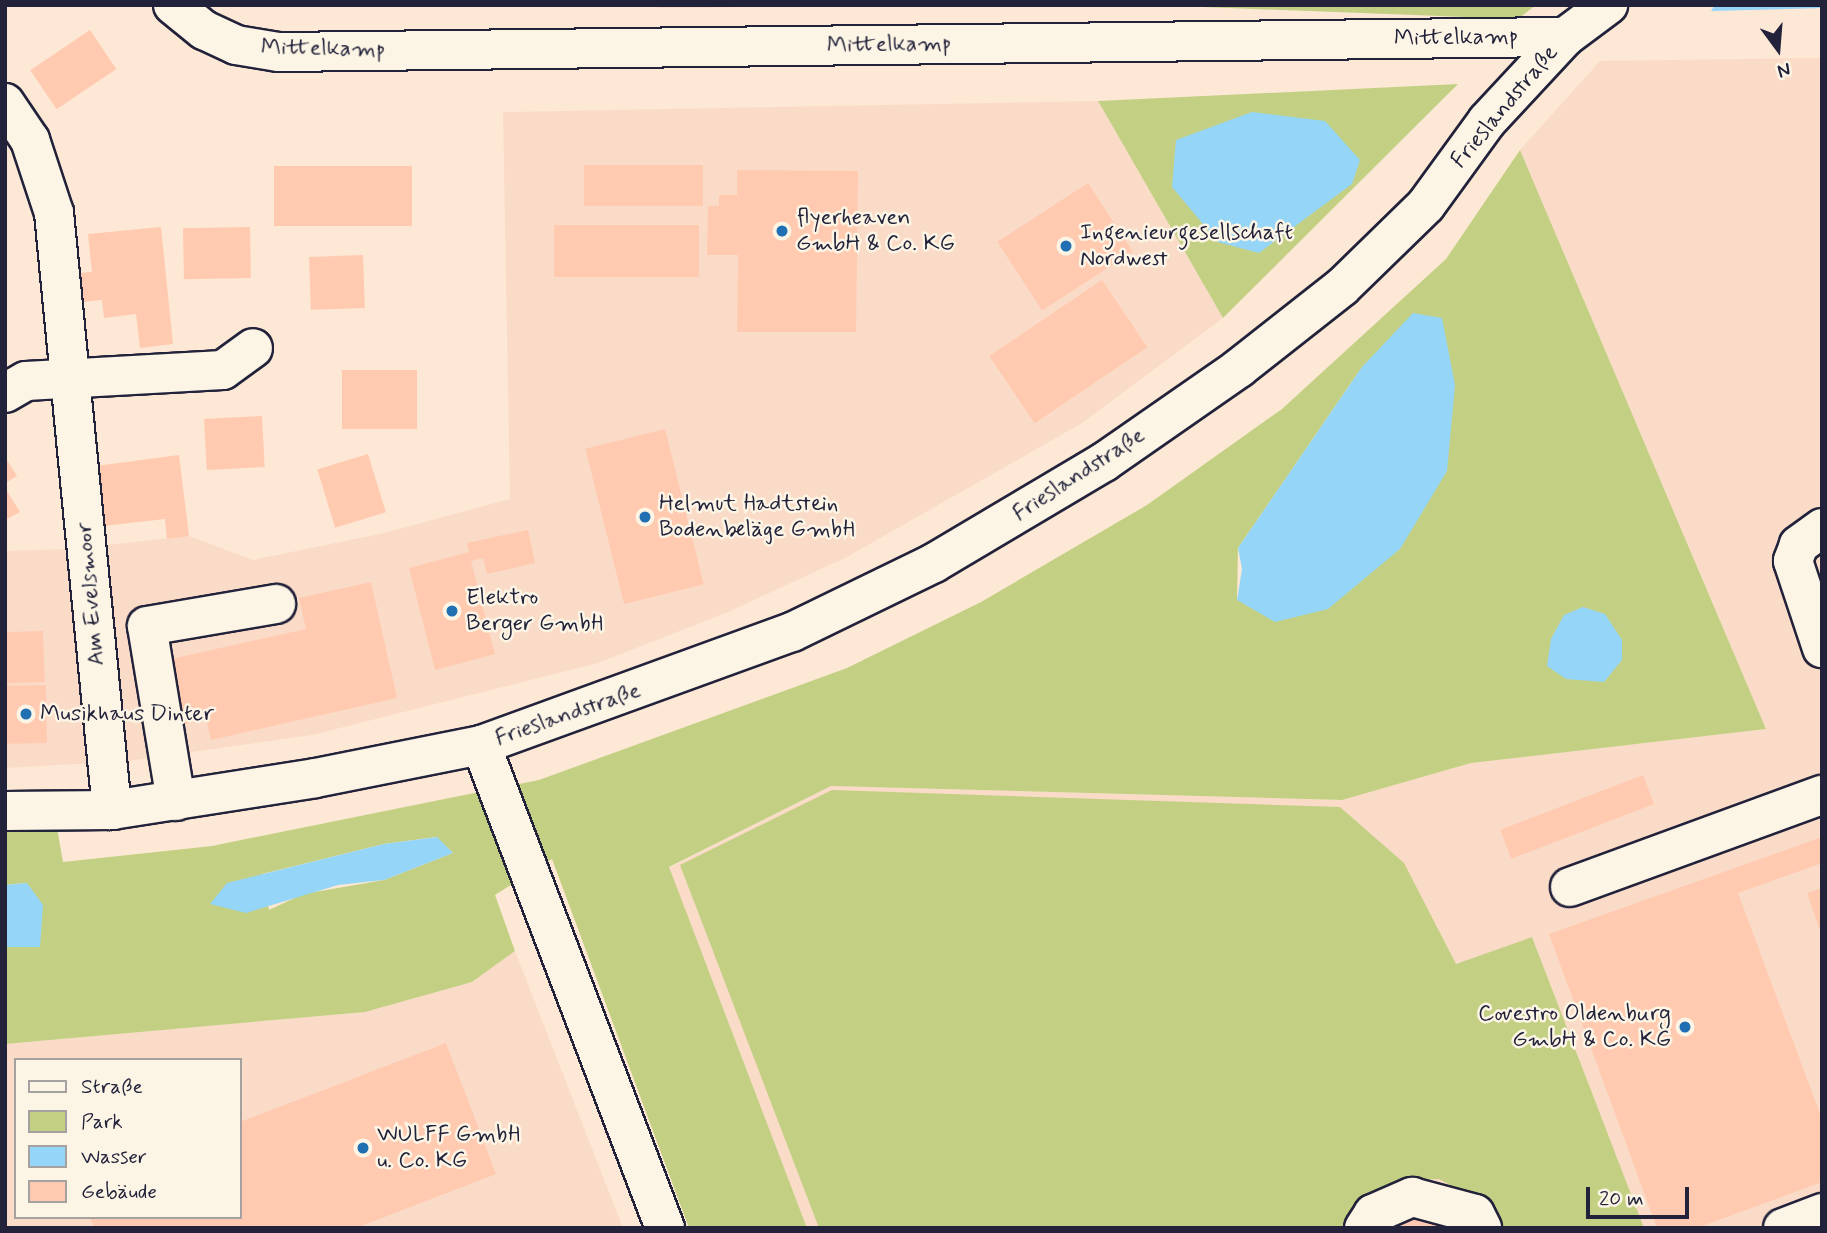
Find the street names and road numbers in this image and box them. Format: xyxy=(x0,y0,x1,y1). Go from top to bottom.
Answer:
street label: Mittelkamp xyxy=(1394,23,1518,53)
street label: Mittelkamp xyxy=(827,30,951,60)
street label: Mittelkamp xyxy=(261,34,385,64)
street label: Frieslandstraße xyxy=(1446,40,1564,174)
street label: Frieslandstraße xyxy=(1008,422,1150,528)
street label: Am Evelsmoor xyxy=(71,526,111,662)
street label: Frieslandstraße xyxy=(492,677,644,753)

